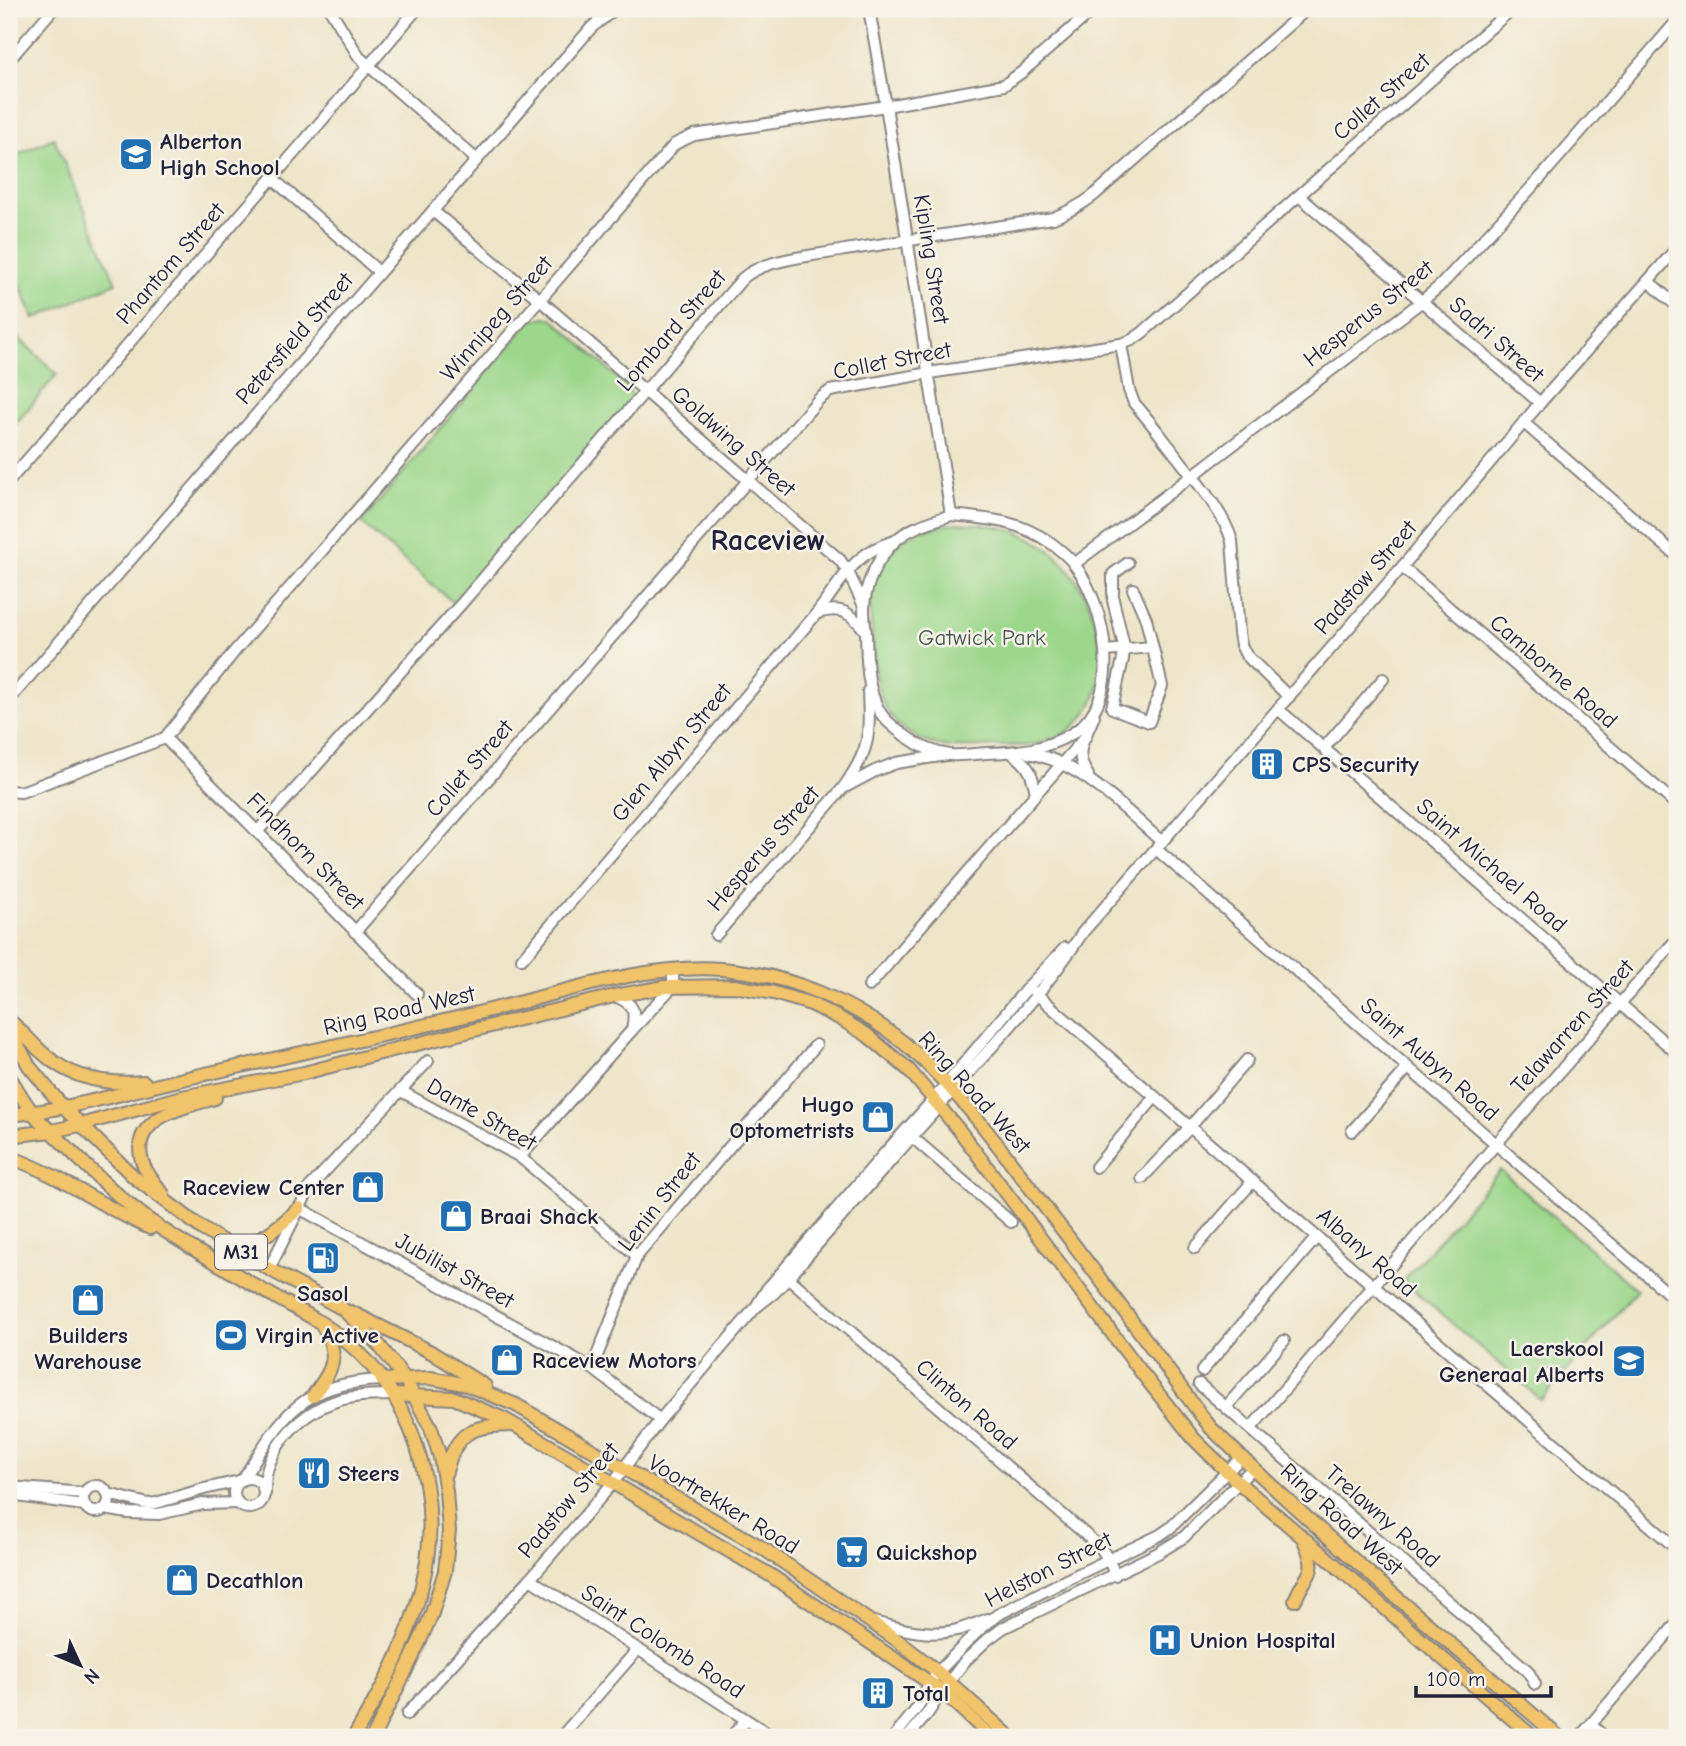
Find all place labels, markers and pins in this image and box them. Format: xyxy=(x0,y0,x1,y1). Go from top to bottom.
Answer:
place label: Alberton High School xyxy=(160,128,280,181)
school or university icon: Alberton High School xyxy=(117,135,155,173)
building icon: CPS Security xyxy=(1248,745,1286,783)
place label: CPS Security xyxy=(1292,751,1419,778)
place label: Hugo Optometrists xyxy=(729,1091,854,1144)
shop icon: Hugo Optometrists xyxy=(859,1098,897,1136)
shop icon: Raceview Center xyxy=(349,1168,387,1206)
place label: Raceview Center xyxy=(183,1174,345,1201)
shop icon: Braai Shack xyxy=(437,1197,475,1235)
place label: Braai Shack xyxy=(480,1203,598,1230)
fuel station icon: Sasol xyxy=(304,1239,342,1277)
place label: Sasol xyxy=(297,1280,349,1307)
shop icon: Builders Warehouse xyxy=(69,1281,107,1319)
sports icon: Virgin Active xyxy=(212,1316,250,1354)
place label: Builders Warehouse xyxy=(35,1322,141,1375)
place label: Virgin Active xyxy=(256,1322,379,1349)
place label: Laerskool Generaal Alberts xyxy=(1439,1335,1604,1388)
shop icon: Raceview Motors xyxy=(488,1341,526,1379)
school or university icon: Laerskool Generaal Alberts xyxy=(1610,1342,1648,1380)
place label: Raceview Motors xyxy=(532,1347,697,1374)
restaurant icon: Steers xyxy=(295,1454,333,1492)
place label: Steers xyxy=(338,1460,399,1487)
supermarket icon: Quickshop xyxy=(833,1533,871,1571)
place label: Quickshop xyxy=(876,1539,977,1566)
shop icon: Decathlon xyxy=(163,1561,201,1599)
place label: Decathlon xyxy=(206,1567,304,1594)
hospital icon: Union Hospital xyxy=(1146,1621,1184,1659)
place label: Union Hospital xyxy=(1190,1627,1336,1654)
building icon: Total xyxy=(859,1674,897,1712)
place label: Total xyxy=(903,1680,949,1707)

